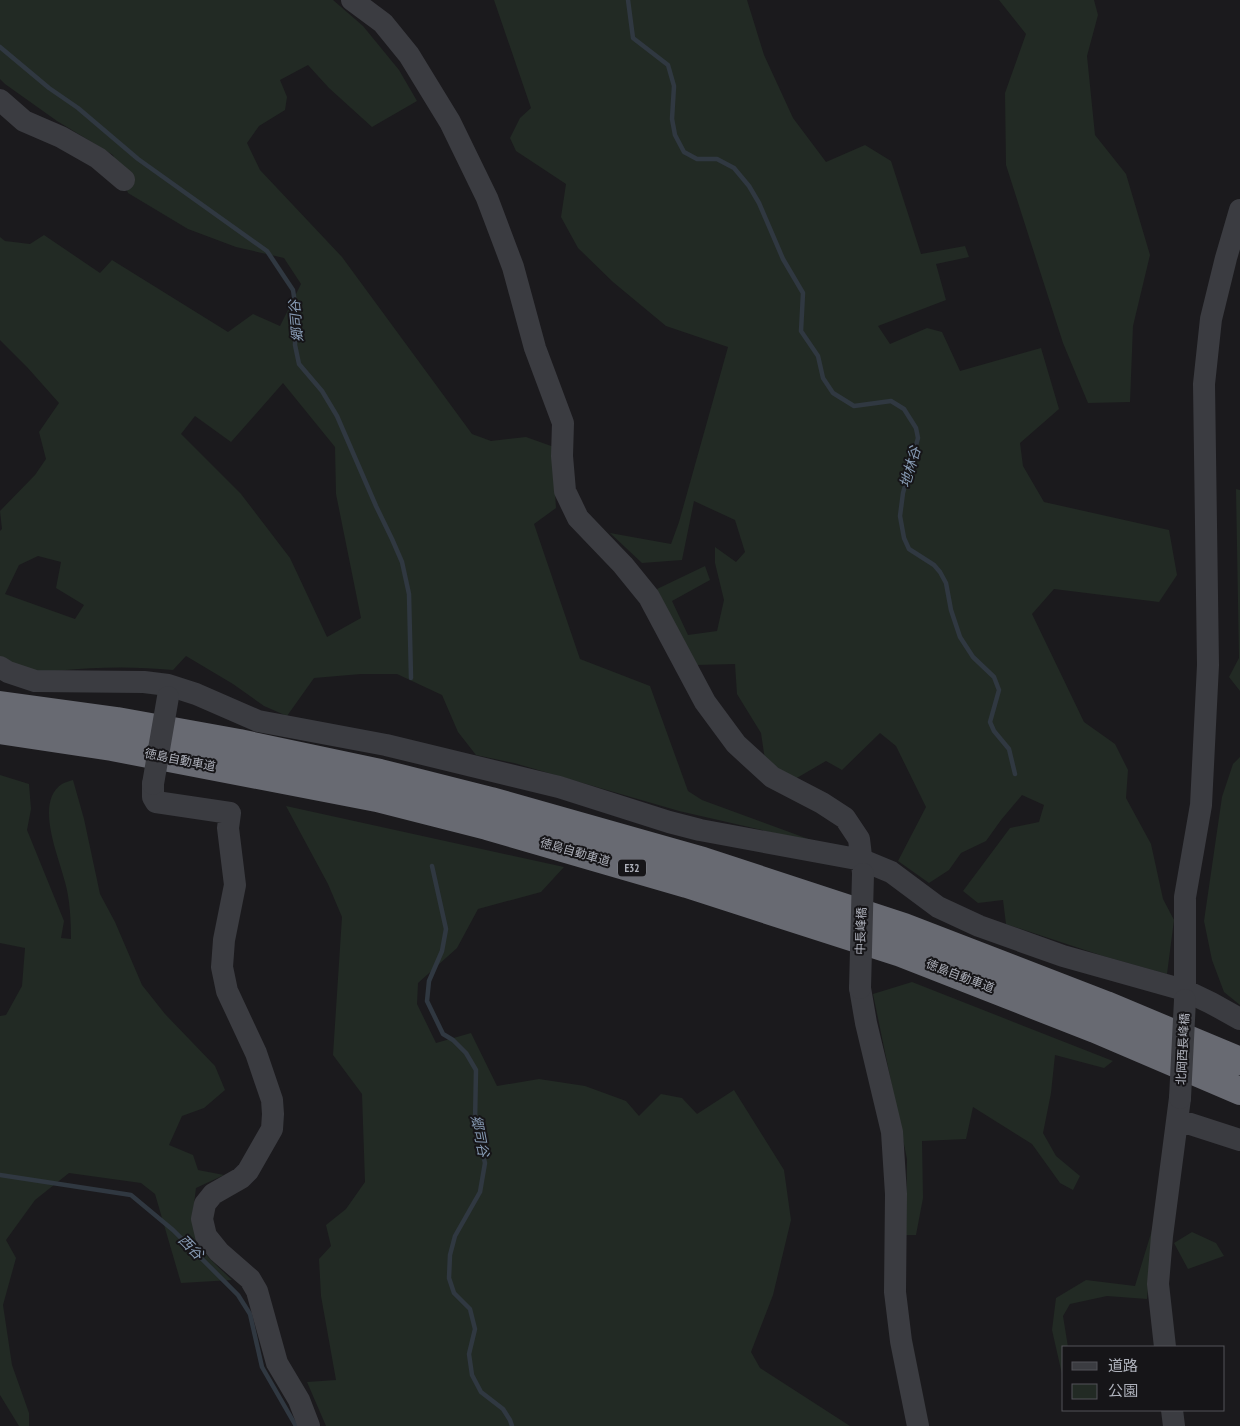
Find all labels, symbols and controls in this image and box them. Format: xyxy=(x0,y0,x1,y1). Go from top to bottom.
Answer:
water label: 郷司谷 xyxy=(285,298,307,343)
water label: 地林谷 xyxy=(896,443,925,490)
street label: 徳島自動車道 xyxy=(143,745,217,774)
street label: 徳島自動車道 xyxy=(538,834,612,869)
road number: E32 xyxy=(618,860,646,876)
street label: 中長峰橋 xyxy=(852,907,869,955)
street label: 徳島自動車道 xyxy=(924,956,996,995)
street label: 北岡西長峰橋 xyxy=(1173,1013,1192,1085)
water label: 郷司谷 xyxy=(467,1114,493,1159)
water label: 西谷 xyxy=(175,1231,208,1264)
legend xyxy=(1062,1346,1225,1411)
text: 道路 xyxy=(1108,1356,1138,1375)
text: 公園 xyxy=(1108,1381,1138,1400)

